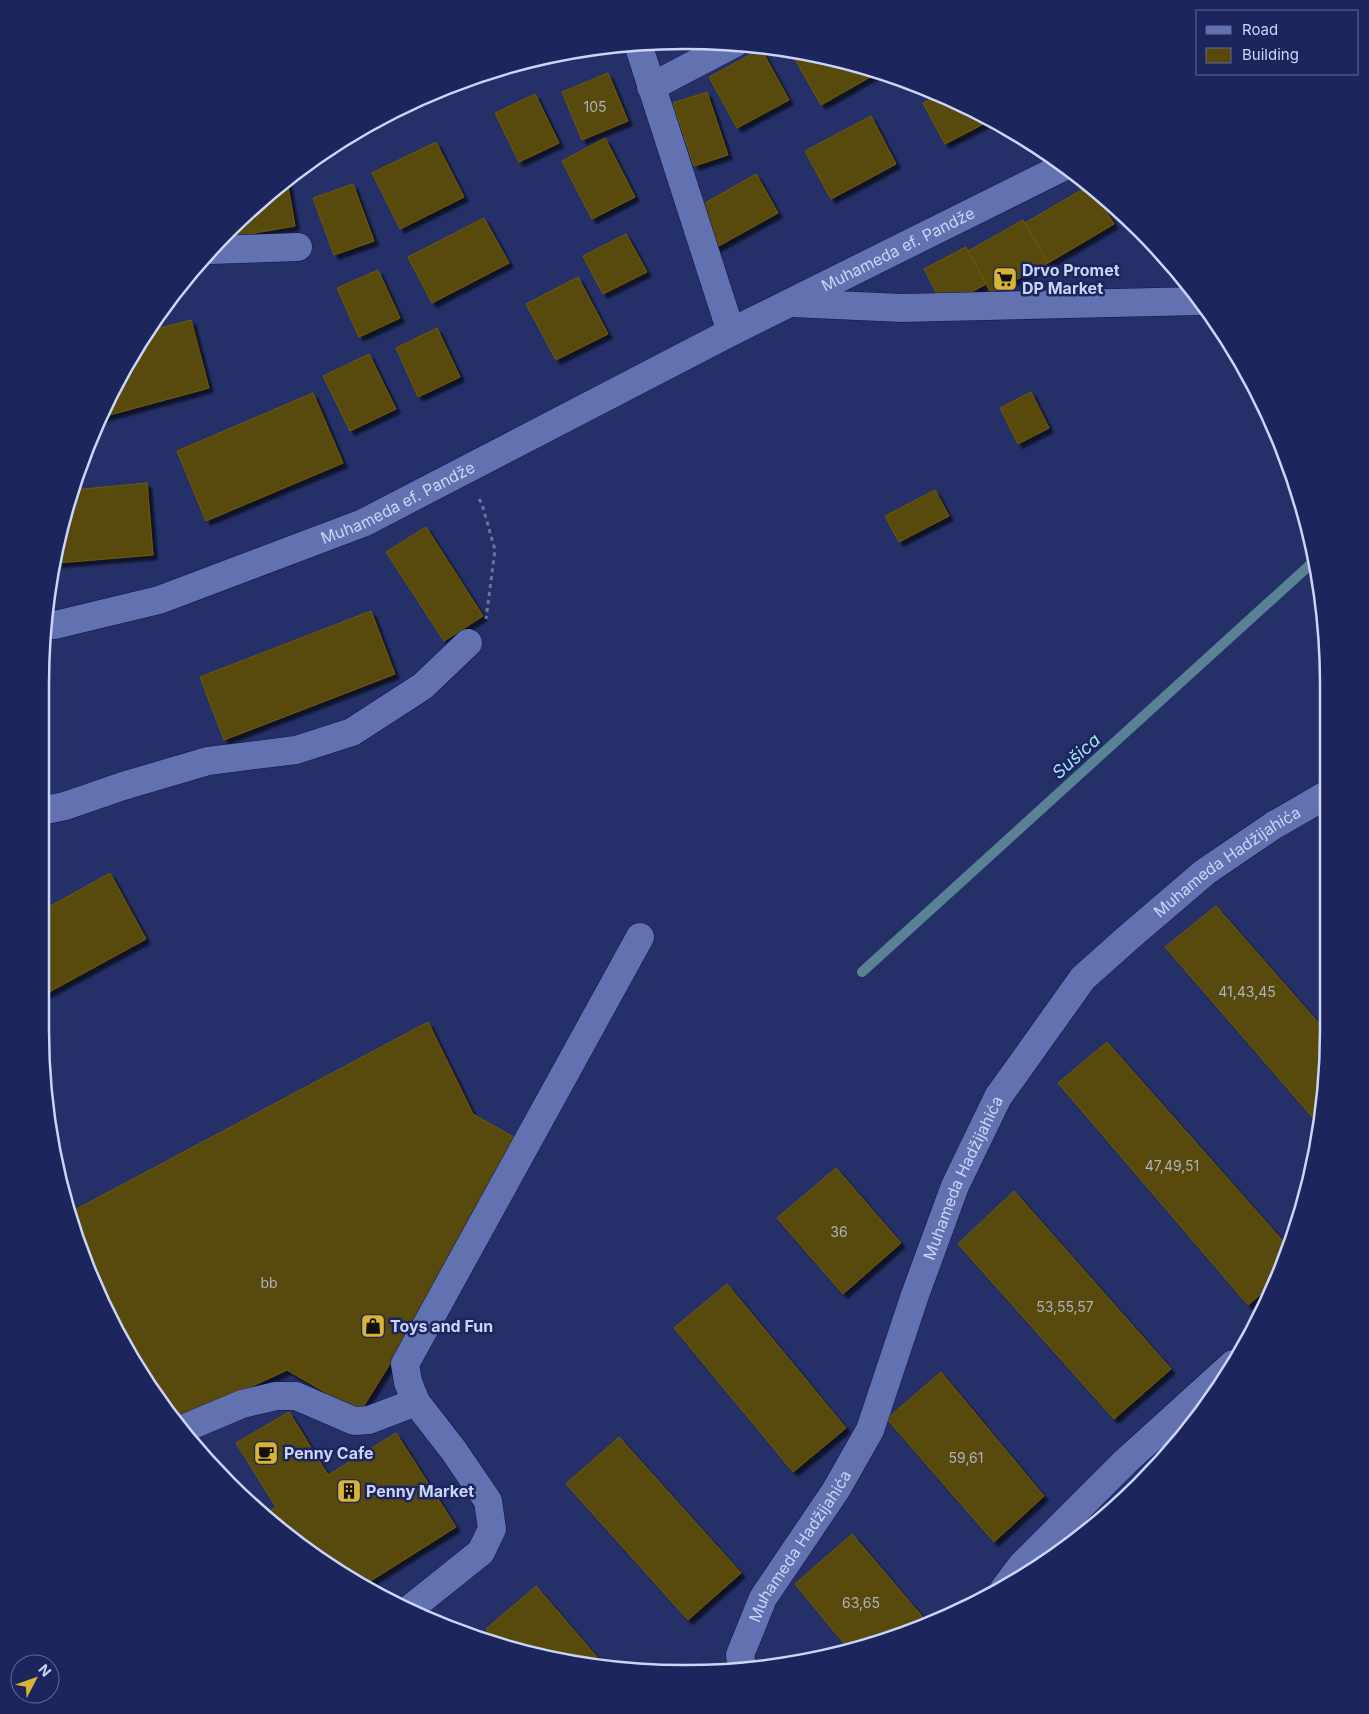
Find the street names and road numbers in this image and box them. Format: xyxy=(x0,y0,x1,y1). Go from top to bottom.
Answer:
street label: Muhameda ef. Pandže xyxy=(818,203,978,296)
street label: Muhameda ef. Pandže xyxy=(318,457,478,548)
street label: Muhameda Hadžijahića xyxy=(1149,802,1304,922)
street label: Muhameda Hadžijahića xyxy=(919,1092,1007,1262)
street label: Muhameda Hadžijahića xyxy=(744,1466,855,1625)

